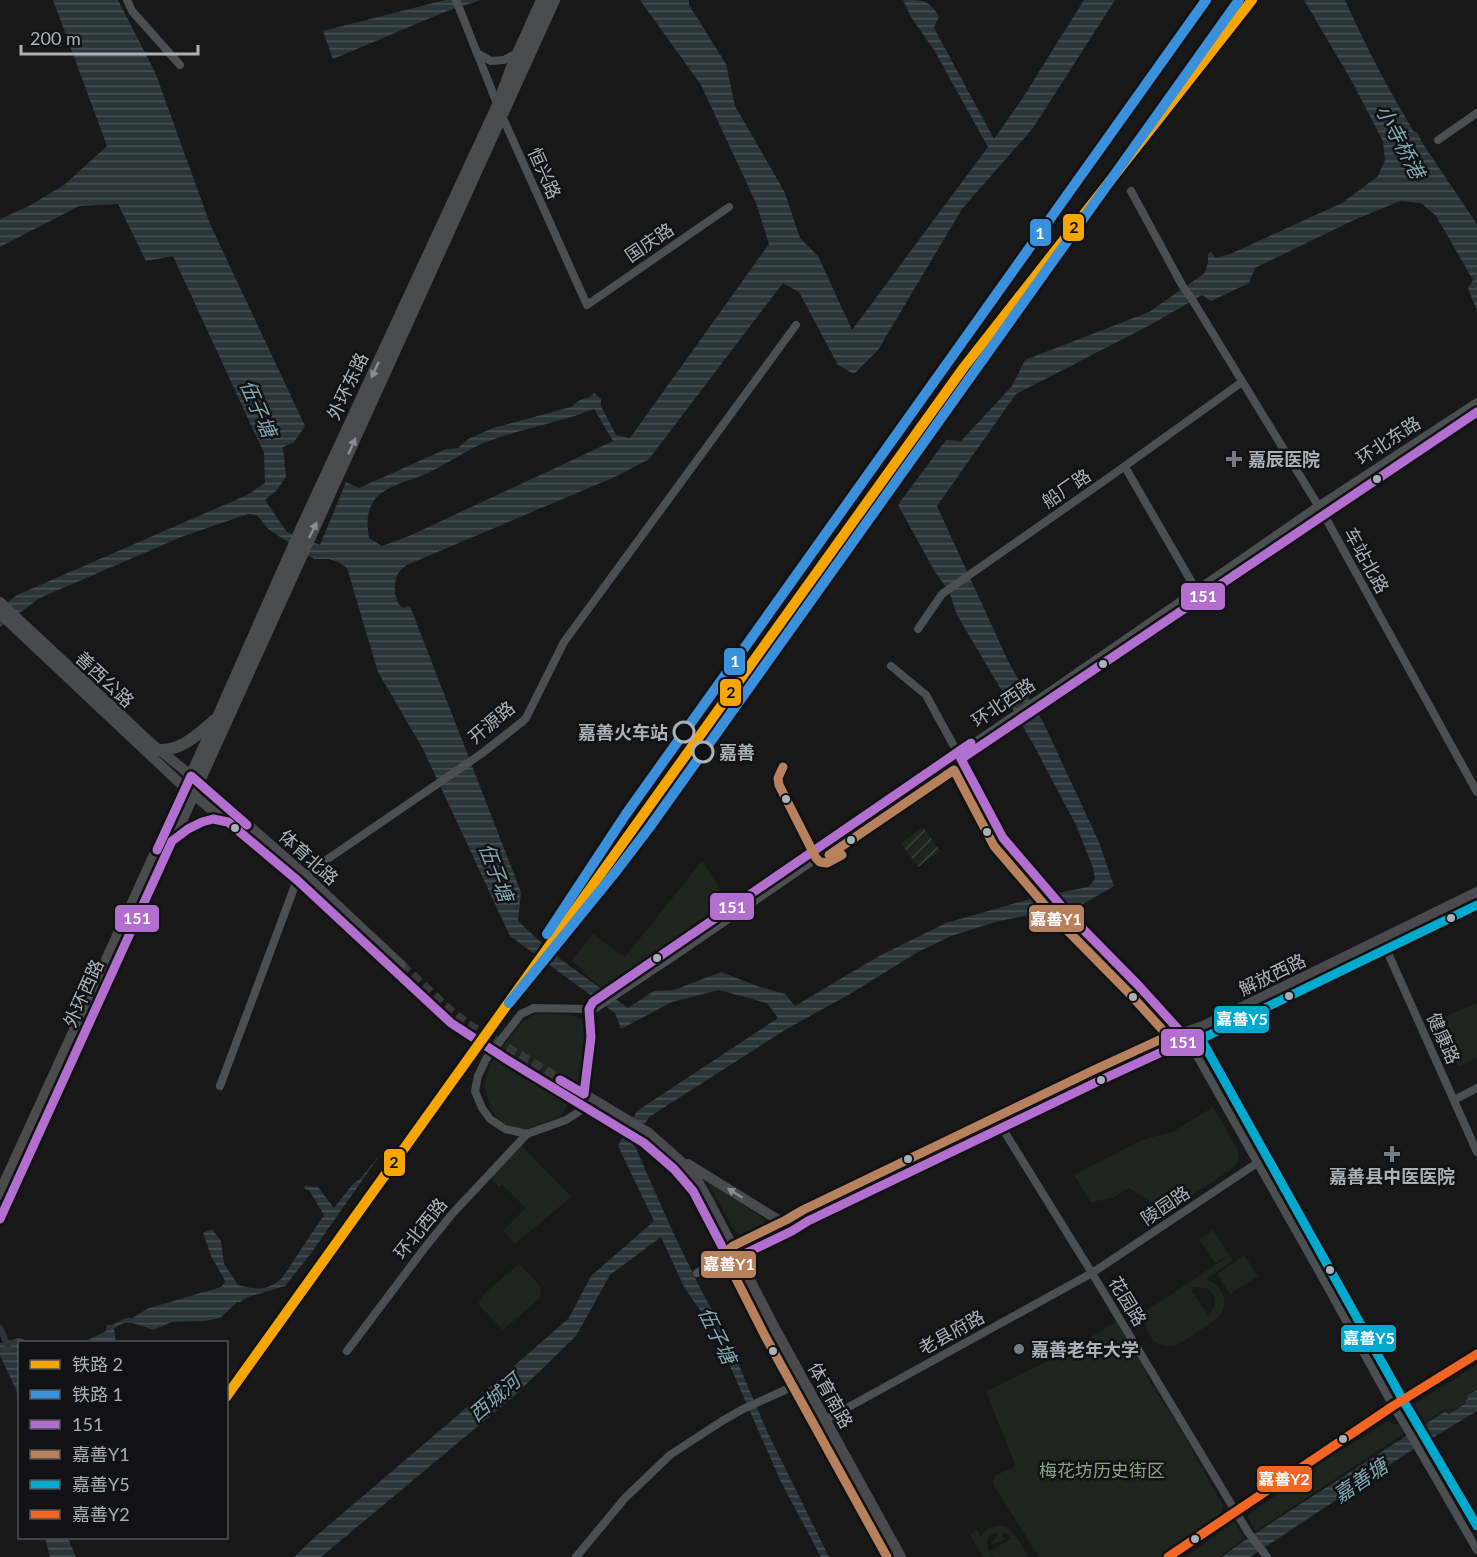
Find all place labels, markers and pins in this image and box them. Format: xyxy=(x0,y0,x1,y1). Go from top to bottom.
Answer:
place label: 嘉辰医院 xyxy=(1248,448,1320,470)
marker: 嘉辰医院 xyxy=(1225,450,1243,468)
unlabelled marker xyxy=(1371,473,1383,485)
unlabelled marker xyxy=(1097,658,1109,670)
place label: 嘉善火车站 xyxy=(578,721,668,743)
marker: 嘉善火车站 xyxy=(673,721,695,743)
marker: 嘉善 xyxy=(692,741,714,763)
place label: 嘉善 xyxy=(719,741,755,763)
unlabelled marker xyxy=(780,793,792,805)
unlabelled marker xyxy=(229,822,241,834)
unlabelled marker xyxy=(981,826,993,838)
unlabelled marker xyxy=(845,834,857,846)
unlabelled marker xyxy=(1445,912,1457,924)
unlabelled marker xyxy=(651,952,663,964)
unlabelled marker xyxy=(1283,990,1295,1002)
unlabelled marker xyxy=(1127,991,1139,1003)
unlabelled marker xyxy=(1095,1074,1107,1086)
marker: 嘉善县中医医院 xyxy=(1383,1145,1401,1163)
unlabelled marker xyxy=(902,1153,914,1165)
place label: 嘉善县中医医院 xyxy=(1329,1165,1455,1187)
unlabelled marker xyxy=(1324,1264,1336,1276)
place label: 嘉善老年大学 xyxy=(1031,1338,1139,1360)
marker: 嘉善老年大学 xyxy=(1012,1342,1026,1356)
unlabelled marker xyxy=(767,1345,779,1357)
unlabelled marker xyxy=(1337,1433,1349,1445)
unlabelled marker xyxy=(1189,1533,1201,1545)

